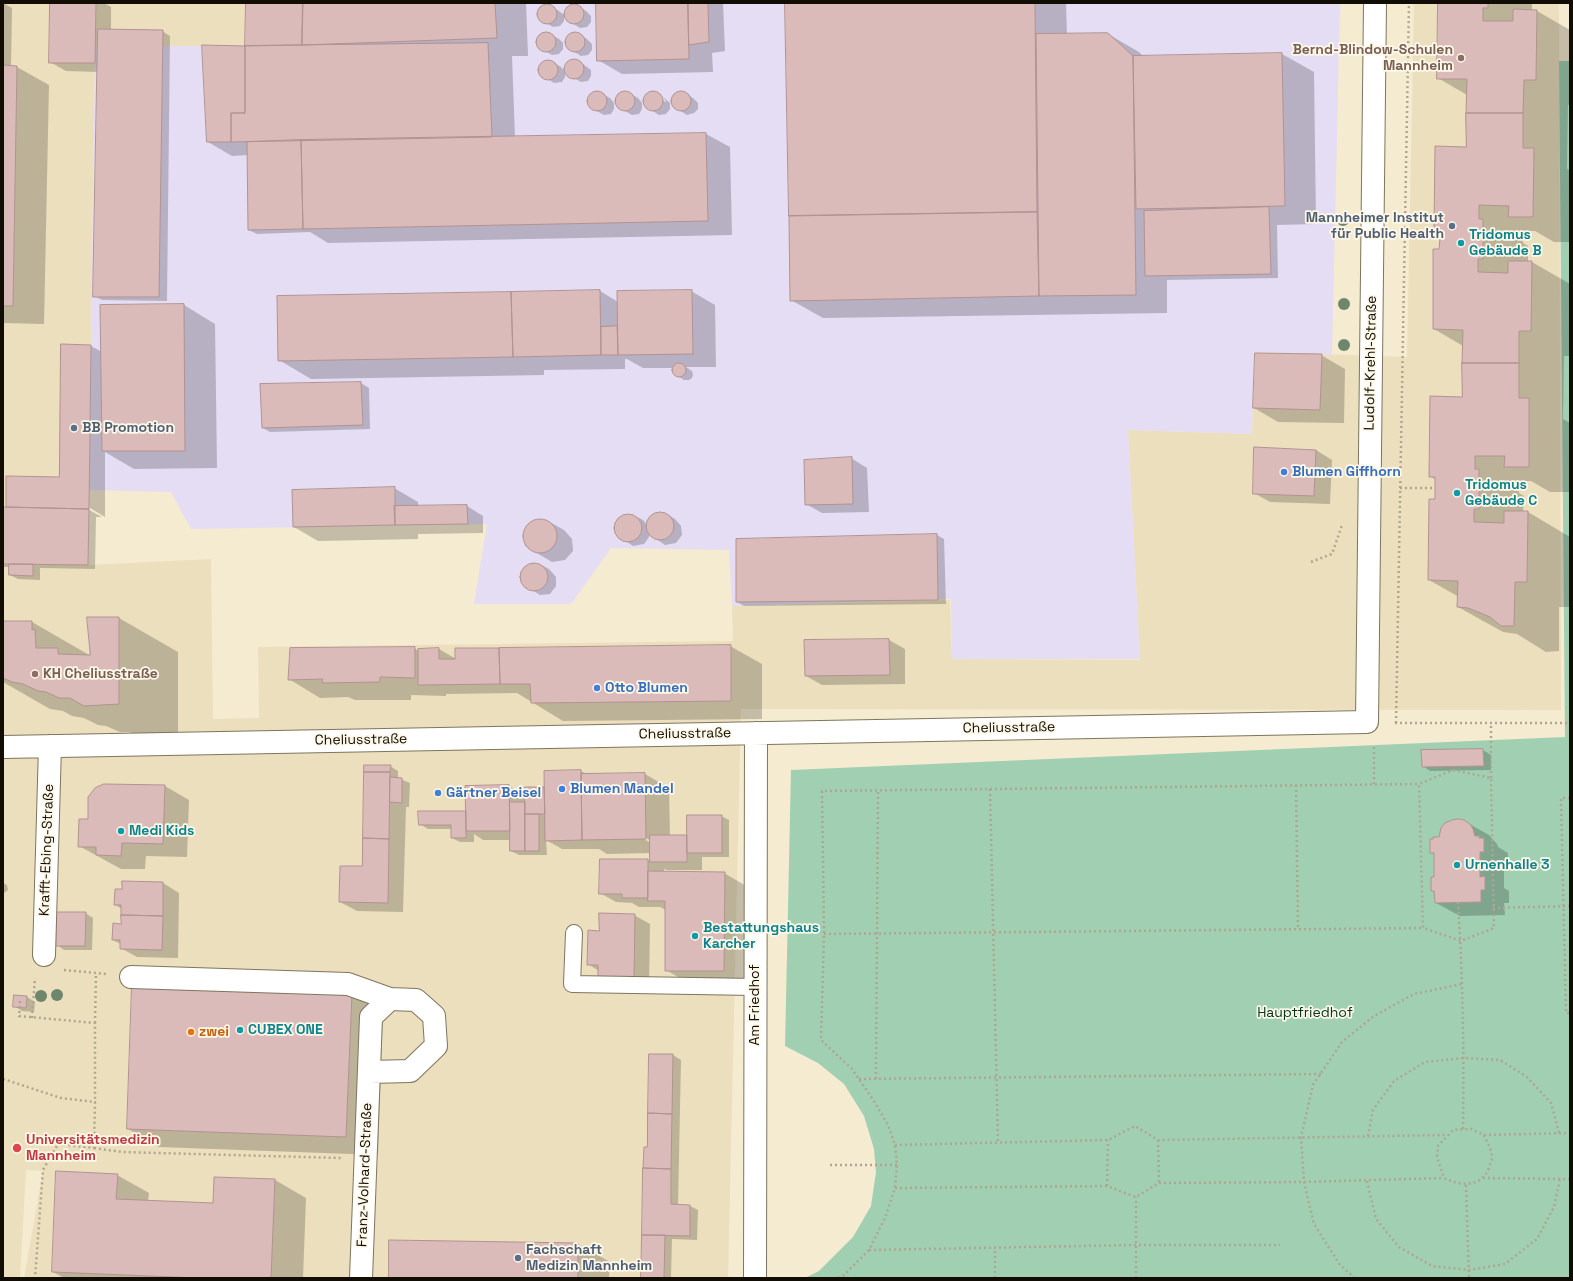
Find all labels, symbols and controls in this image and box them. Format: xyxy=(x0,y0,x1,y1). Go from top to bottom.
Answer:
place label: Bernd-Blindow-Schulen Mannheim xyxy=(1292,42,1453,74)
marker: Bernd-Blindow-Schulen Mannheim xyxy=(1456,53,1466,63)
place label: Mannheimer Institut für Public Health xyxy=(1306,210,1444,242)
marker: Mannheimer Institut für Public Health xyxy=(1447,221,1457,231)
place label: Tridomus Gebäude B xyxy=(1469,227,1542,260)
marker: Tridomus Gebäude B xyxy=(1456,238,1466,248)
street label: Ludolf-Krehl-Straße xyxy=(1361,295,1381,431)
place label: BB Promotion xyxy=(82,420,174,436)
marker: BB Promotion xyxy=(69,423,79,433)
place label: Blumen Giffhorn xyxy=(1292,464,1401,480)
marker: Blumen Giffhorn xyxy=(1279,467,1289,477)
place label: Tridomus Gebäude C xyxy=(1465,477,1537,510)
marker: Tridomus Gebäude C xyxy=(1452,488,1462,498)
place label: KH Cheliusstraße xyxy=(43,666,158,682)
marker: KH Cheliusstraße xyxy=(30,669,40,679)
place label: Otto Blumen xyxy=(605,680,688,696)
marker: Otto Blumen xyxy=(592,683,602,693)
street label: Cheliusstraße xyxy=(963,719,1055,737)
street label: Cheliusstraße xyxy=(639,725,731,743)
street label: Cheliusstraße xyxy=(315,731,407,749)
place label: Blumen Mandel xyxy=(570,781,674,797)
street label: Krafft-Ebing-Straße xyxy=(36,784,58,916)
marker: Blumen Mandel xyxy=(557,784,567,794)
place label: Gärtner Beisel xyxy=(446,785,541,801)
marker: Gärtner Beisel xyxy=(433,788,443,798)
place label: Medi Kids xyxy=(129,823,194,839)
marker: Medi Kids xyxy=(116,826,126,836)
place label: Urnenhalle 3 xyxy=(1465,857,1550,873)
marker: Urnenhalle 3 xyxy=(1452,860,1462,870)
place label: Bestattungshaus Karcher xyxy=(703,920,819,952)
marker: Bestattungshaus Karcher xyxy=(690,931,700,941)
street label: Am Friedhof xyxy=(747,964,763,1046)
park label: Hauptfriedhof xyxy=(1257,1005,1353,1021)
place label: CUBEX ONE xyxy=(248,1022,323,1038)
place label: zwei xyxy=(199,1024,229,1040)
marker: CUBEX ONE xyxy=(235,1025,245,1035)
marker: zwei xyxy=(186,1027,196,1037)
street label: Franz-Volhard-Straße xyxy=(354,1103,376,1247)
place label: Universitätsmedizin Mannheim xyxy=(26,1132,160,1164)
marker: Universitätsmedizin Mannheim xyxy=(11,1142,23,1154)
place label: Fachschaft Medizin Mannheim xyxy=(526,1242,652,1274)
marker: Fachschaft Medizin Mannheim xyxy=(513,1253,523,1263)

